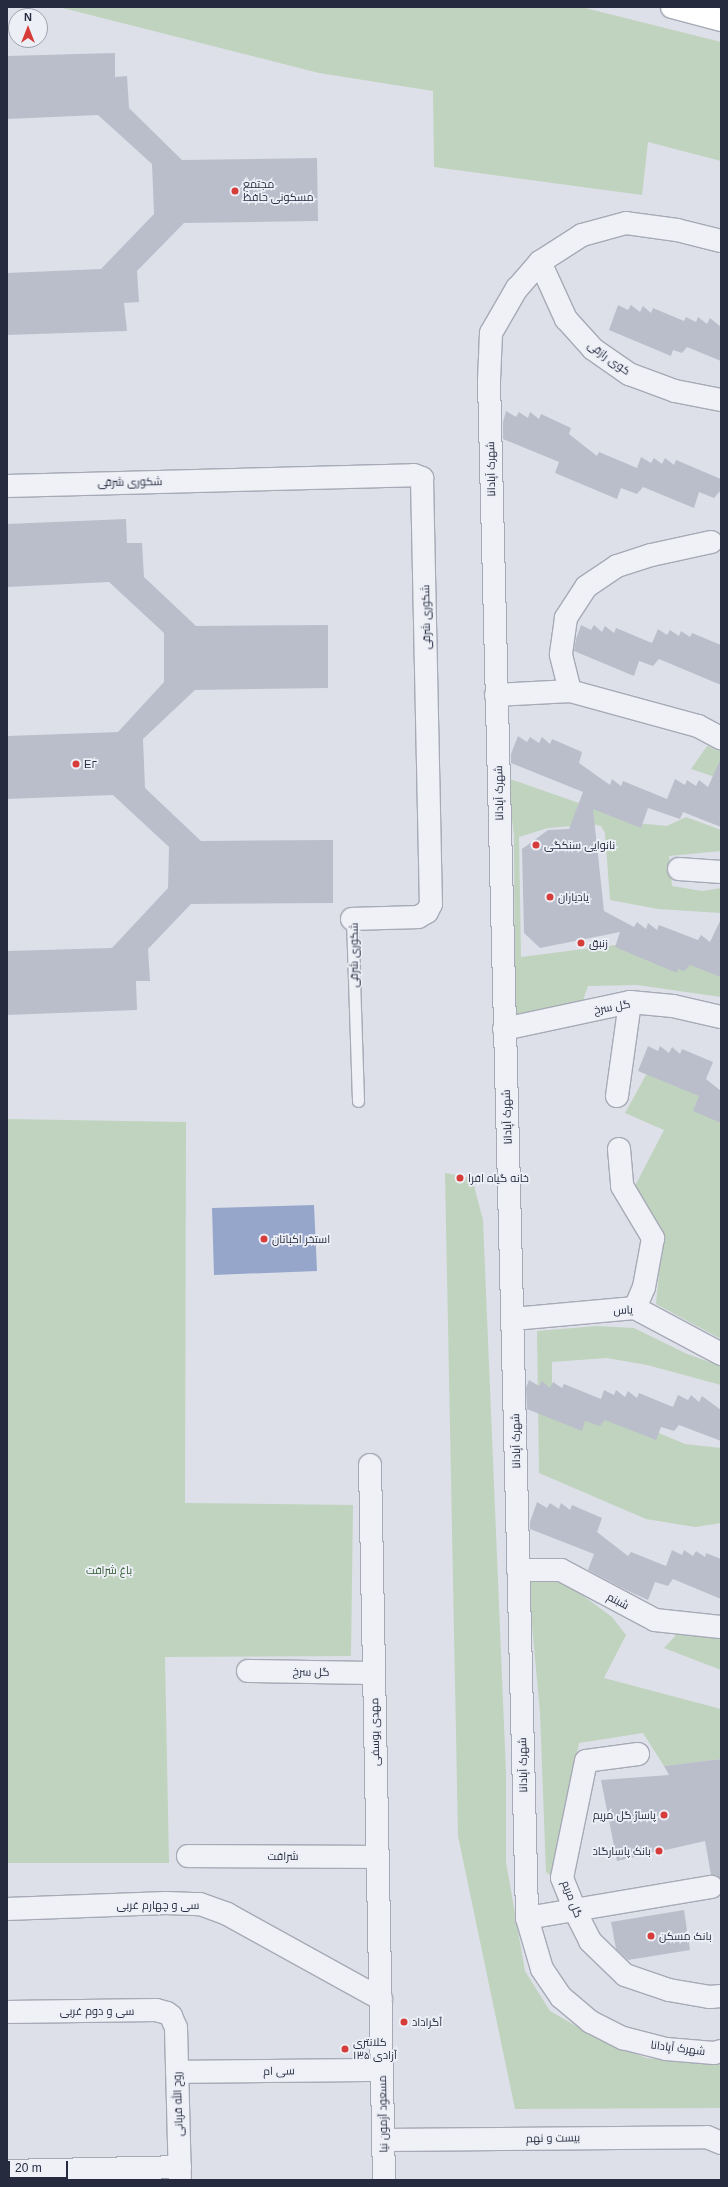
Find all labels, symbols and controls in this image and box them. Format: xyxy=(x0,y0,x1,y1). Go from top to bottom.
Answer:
north arrow xyxy=(8,8,48,48)
text: N xyxy=(24,11,32,23)
place label: مجتمع مسکونی حافظ xyxy=(243,178,314,204)
marker: مجتمع مسکونی حافظ xyxy=(230,186,240,196)
street label: کوی رازقی xyxy=(585,338,633,378)
street label: شهرک آپادانا xyxy=(484,441,498,497)
street label: شکوری شرقی xyxy=(97,475,163,489)
street label: شکوری شرقی xyxy=(419,584,433,650)
place label: E۲ xyxy=(84,757,97,771)
marker: E۲ xyxy=(71,759,81,769)
street label: شهرک آپادانا xyxy=(492,765,506,821)
place label: نانوایی سنکگی xyxy=(544,838,615,852)
marker: نانوایی سنکگی xyxy=(531,840,541,850)
place label: یادیاران xyxy=(558,890,589,904)
marker: یادیاران xyxy=(545,892,555,902)
street label: شکوری شرقی xyxy=(347,923,361,987)
place label: زنبق xyxy=(589,936,608,950)
marker: زنبق xyxy=(576,938,586,948)
street label: گل سرخ xyxy=(593,997,631,1017)
street label: شهرک آپادانا xyxy=(499,1089,515,1145)
place label: خانه گیاه افرا xyxy=(468,1171,529,1185)
marker: خانه گیاه افرا xyxy=(455,1173,465,1183)
place label: استخر اکباتان xyxy=(272,1232,330,1246)
marker: استخر اکباتان xyxy=(259,1234,269,1244)
street label: یاس xyxy=(613,1303,633,1317)
street label: شهرک آپادانا xyxy=(509,1413,523,1469)
park label: باغ شرافت xyxy=(86,1563,132,1577)
street label: شبنم xyxy=(605,1590,631,1612)
street label: گل سرخ xyxy=(293,1665,329,1679)
street label: مهدی یوسفی xyxy=(368,1698,382,1766)
street label: شهرک آپادانا xyxy=(516,1737,530,1793)
place label: پاساژ گل مریم xyxy=(593,1808,656,1822)
marker: پاساژ گل مریم xyxy=(659,1810,669,1820)
place label: بانک پاسارگاد xyxy=(592,1844,651,1858)
marker: بانک پاسارگاد xyxy=(654,1846,664,1856)
street label: شرافت xyxy=(268,1849,298,1863)
street label: گل مریم xyxy=(559,1879,585,1919)
street label: سی و چهارم غربی xyxy=(117,1898,199,1912)
place label: بانک مسکن xyxy=(659,1929,712,1943)
marker: بانک مسکن xyxy=(646,1931,656,1941)
street label: سی و دوم غربی xyxy=(60,2004,134,2018)
place label: آگراداد xyxy=(412,2015,442,2029)
marker: آگراداد xyxy=(399,2017,409,2027)
place label: کلانتری ۱۳۵ آزادی xyxy=(353,2036,397,2062)
street label: شهرک آپادانا xyxy=(650,2038,706,2058)
marker: کلانتری ۱۳۵ آزادی xyxy=(340,2044,350,2054)
street label: سی ام xyxy=(263,2064,295,2078)
street label: روح الله قربانی xyxy=(170,2071,186,2137)
street label: مسعود آزمون نیا xyxy=(376,2075,390,2153)
street label: بیست و نهم xyxy=(526,2131,580,2145)
scale bar xyxy=(10,2153,70,2179)
text: 20 m xyxy=(15,2161,42,2175)

